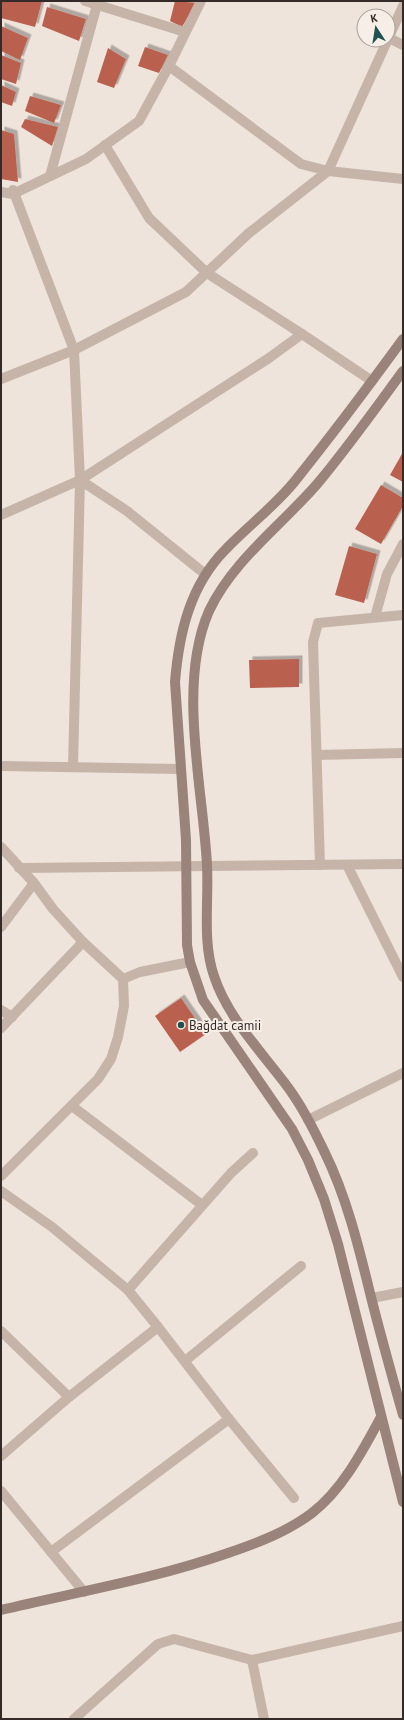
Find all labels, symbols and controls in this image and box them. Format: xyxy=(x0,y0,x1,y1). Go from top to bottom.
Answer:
north arrow xyxy=(356,8,396,48)
text: K xyxy=(369,11,379,26)
place label: Bağdat camii xyxy=(189,1017,261,1034)
marker: Bağdat camii xyxy=(176,1020,186,1030)

